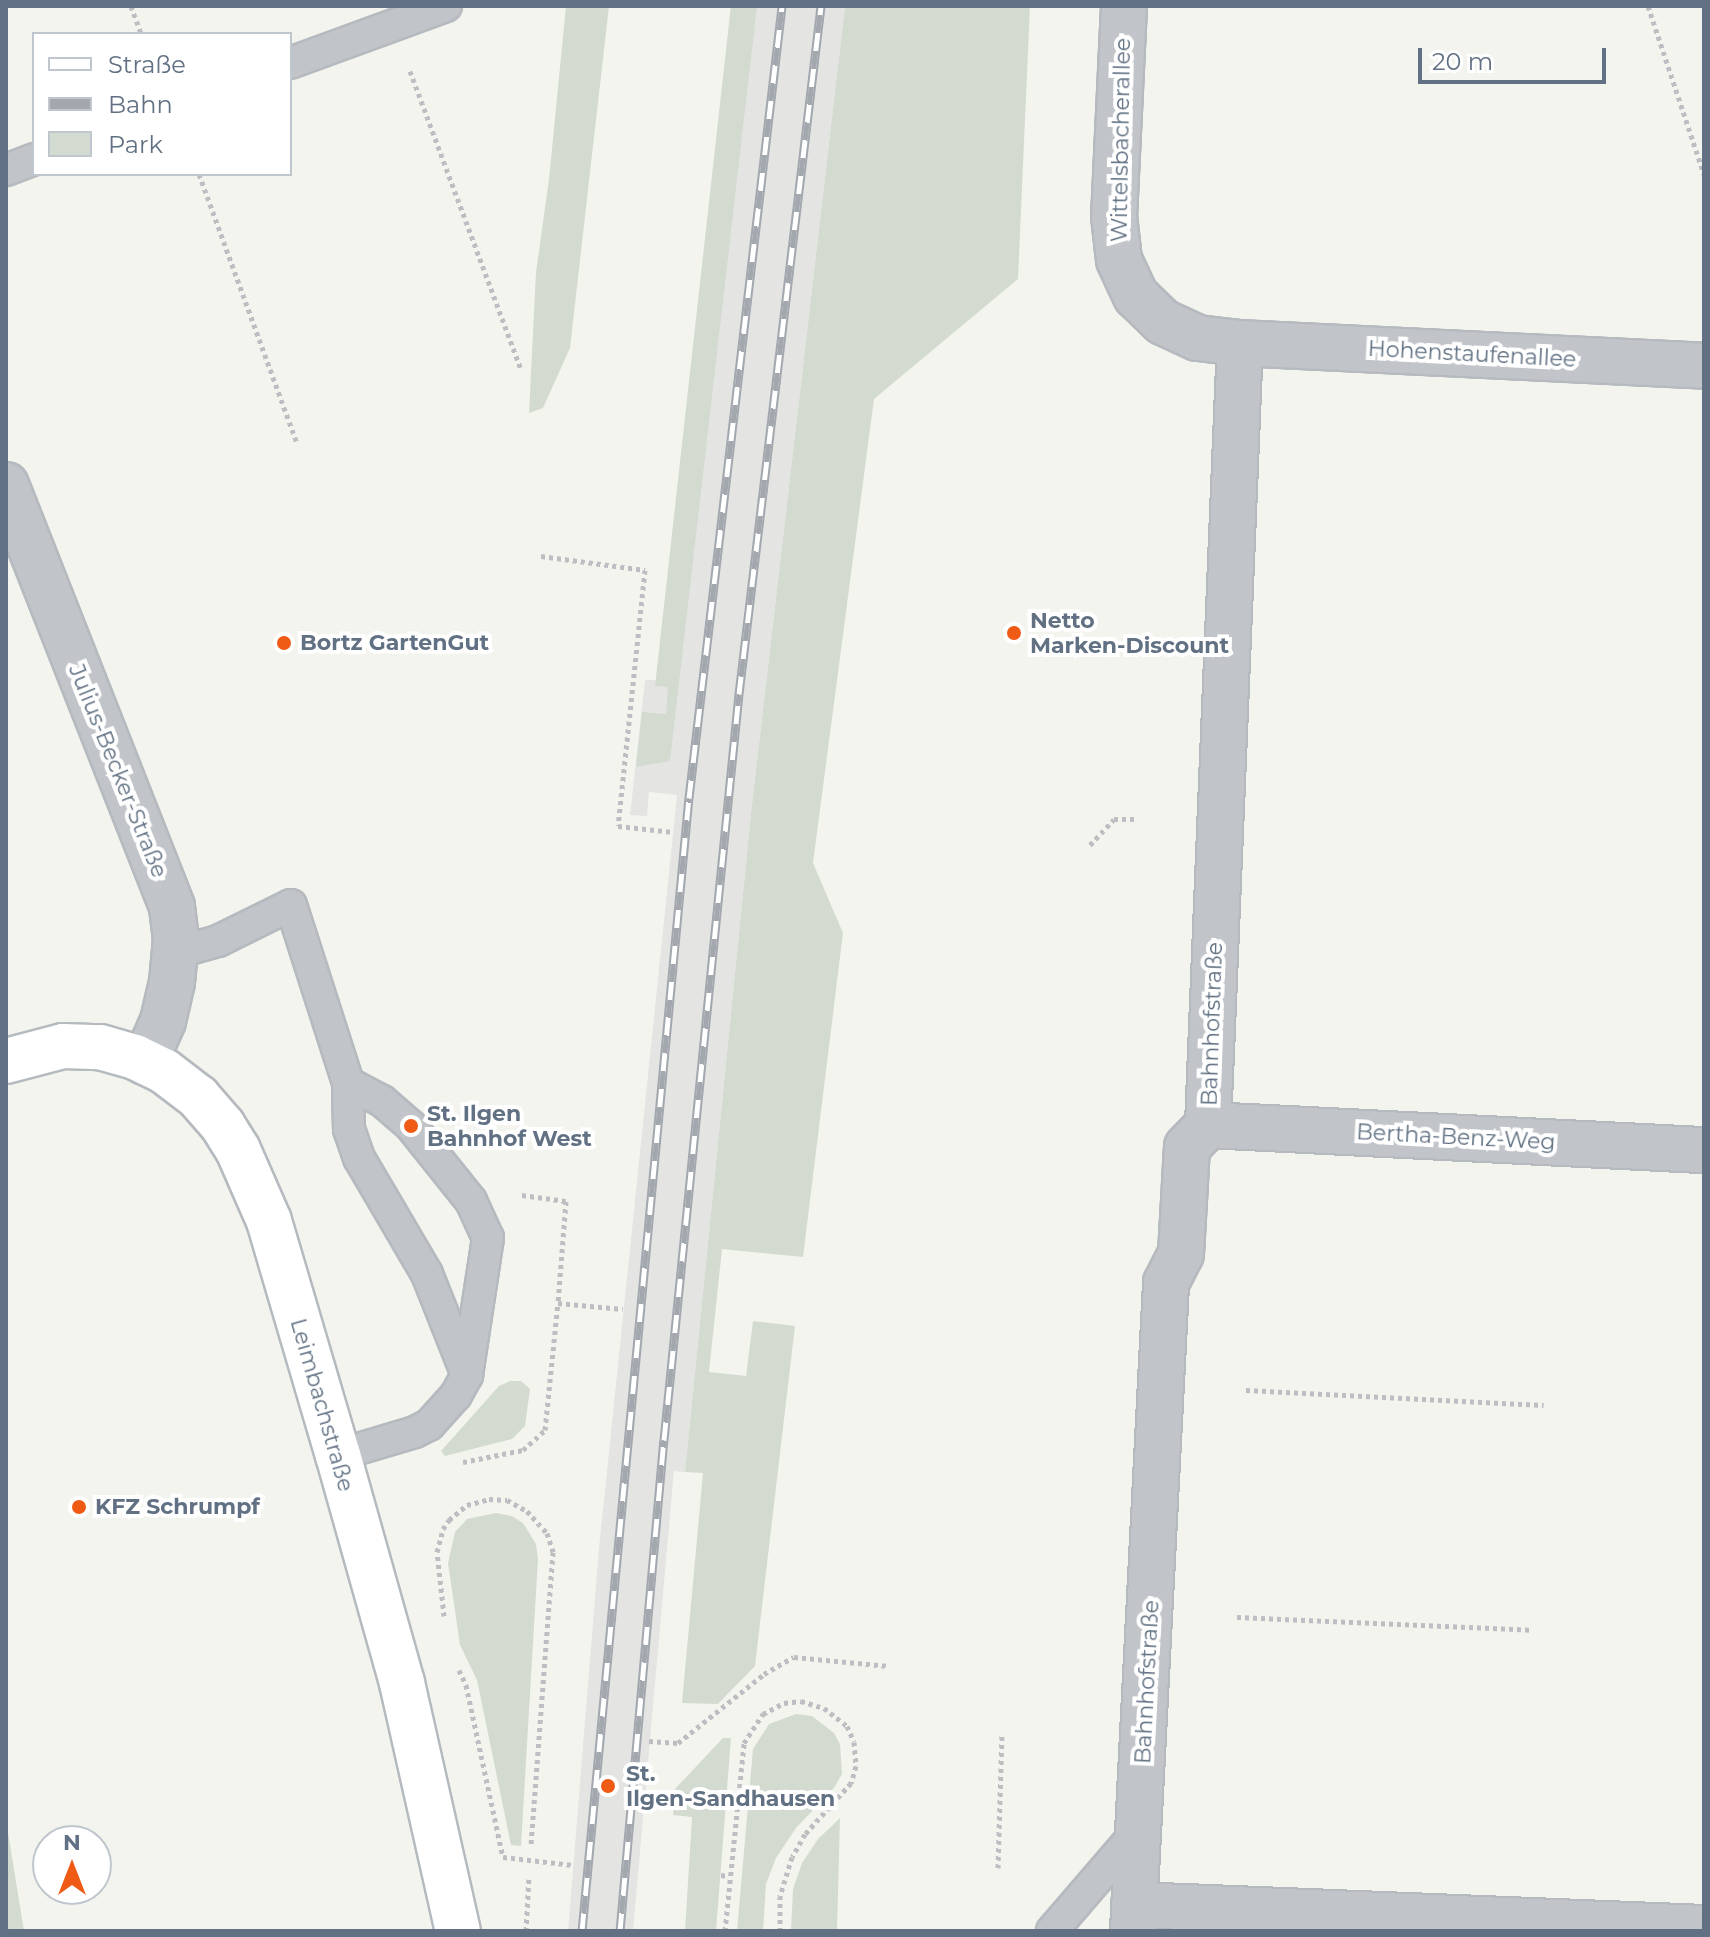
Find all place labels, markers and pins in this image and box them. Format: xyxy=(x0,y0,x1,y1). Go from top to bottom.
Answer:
place label: Netto Marken-Discount xyxy=(1030,607,1229,658)
marker: Netto Marken-Discount xyxy=(1005,624,1023,642)
place label: Bortz GartenGut xyxy=(300,630,489,656)
marker: Bortz GartenGut xyxy=(275,634,293,652)
place label: St. Ilgen Bahnhof West xyxy=(427,1100,592,1152)
marker: St. Ilgen Bahnhof West xyxy=(402,1117,420,1135)
place label: KFZ Schrumpf xyxy=(95,1494,260,1520)
marker: KFZ Schrumpf xyxy=(70,1498,88,1516)
place label: St. Ilgen-Sandhausen xyxy=(626,1760,835,1812)
marker: St. Ilgen-Sandhausen xyxy=(597,1775,619,1797)

